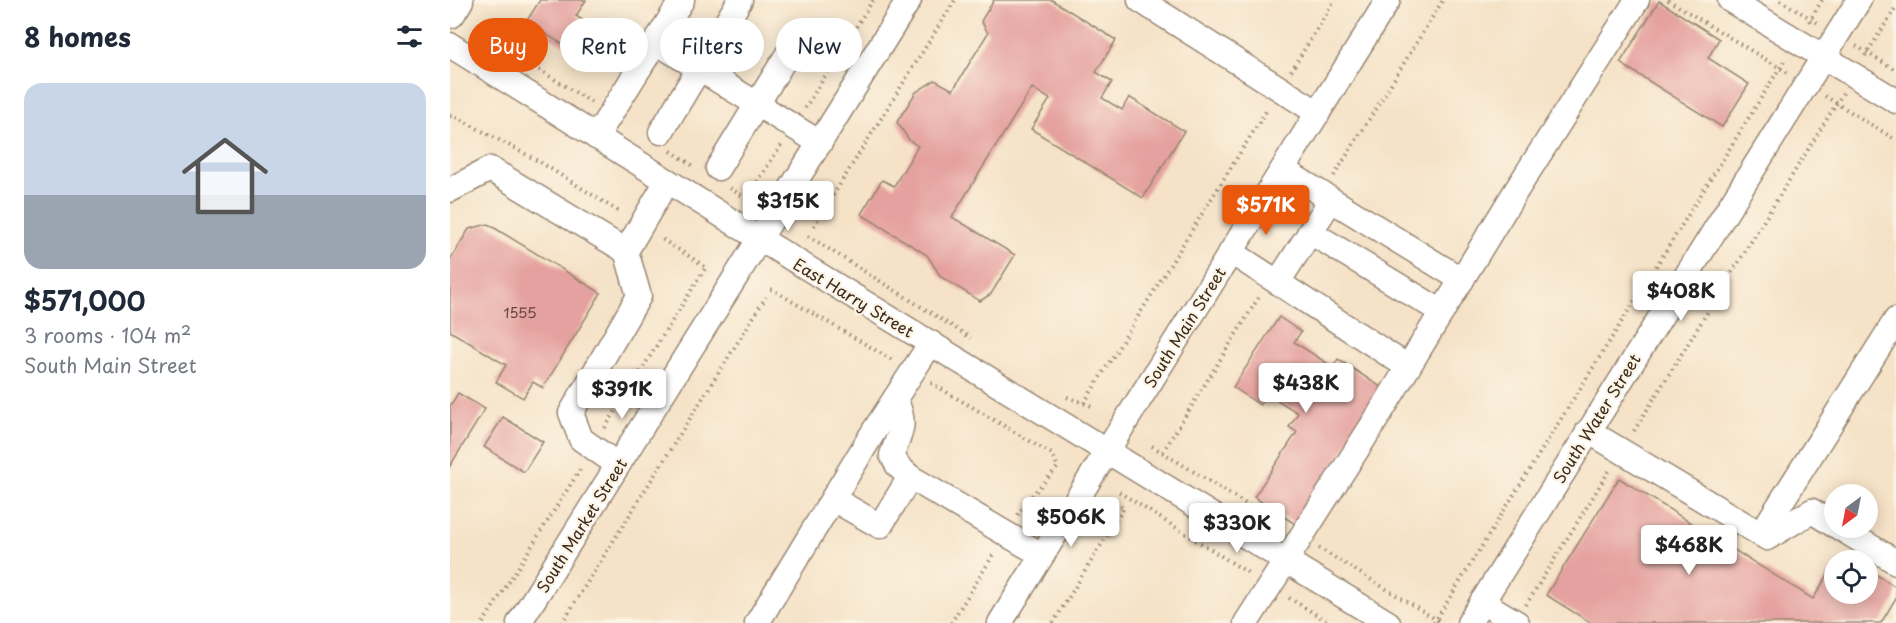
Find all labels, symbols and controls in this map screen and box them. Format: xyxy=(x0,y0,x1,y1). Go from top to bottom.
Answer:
text: 8 homes xyxy=(24,17,131,56)
chip: Buy xyxy=(468,18,548,72)
chip: Rent xyxy=(560,18,648,72)
chip: Filters xyxy=(660,18,764,72)
chip: New xyxy=(776,18,862,72)
icon: filters xyxy=(393,20,426,53)
icon: home xyxy=(171,122,279,230)
pin: $315K xyxy=(746,181,830,232)
text: $315K xyxy=(757,185,819,215)
pin: $571K xyxy=(1224,185,1308,236)
text: $571K xyxy=(1236,189,1296,219)
street label: East Harry Street xyxy=(789,251,919,343)
street label: South Main Street xyxy=(1137,262,1231,392)
pin: $408K xyxy=(1639,271,1723,322)
text: $408K xyxy=(1647,275,1715,305)
text: $571,000 xyxy=(24,281,145,320)
house number: 1555 xyxy=(503,302,537,323)
text: 3 rooms · 104 m² xyxy=(24,320,191,350)
street label: South Water Street xyxy=(1546,348,1646,487)
text: South Main Street xyxy=(24,350,197,380)
pin: $438K xyxy=(1264,363,1348,414)
text: $438K xyxy=(1273,367,1339,397)
pin: $391K xyxy=(580,369,664,420)
text: $391K xyxy=(591,373,653,403)
street label: South Market Street xyxy=(530,453,632,597)
north arrow xyxy=(1824,484,1878,538)
map controls xyxy=(1824,484,1878,604)
pin: $506K xyxy=(1029,497,1113,548)
text: $506K xyxy=(1036,501,1106,531)
pin: $330K xyxy=(1195,503,1279,554)
text: $330K xyxy=(1203,507,1271,537)
pin: $468K xyxy=(1647,525,1731,576)
text: $468K xyxy=(1655,529,1723,559)
button: locate xyxy=(1824,550,1878,604)

